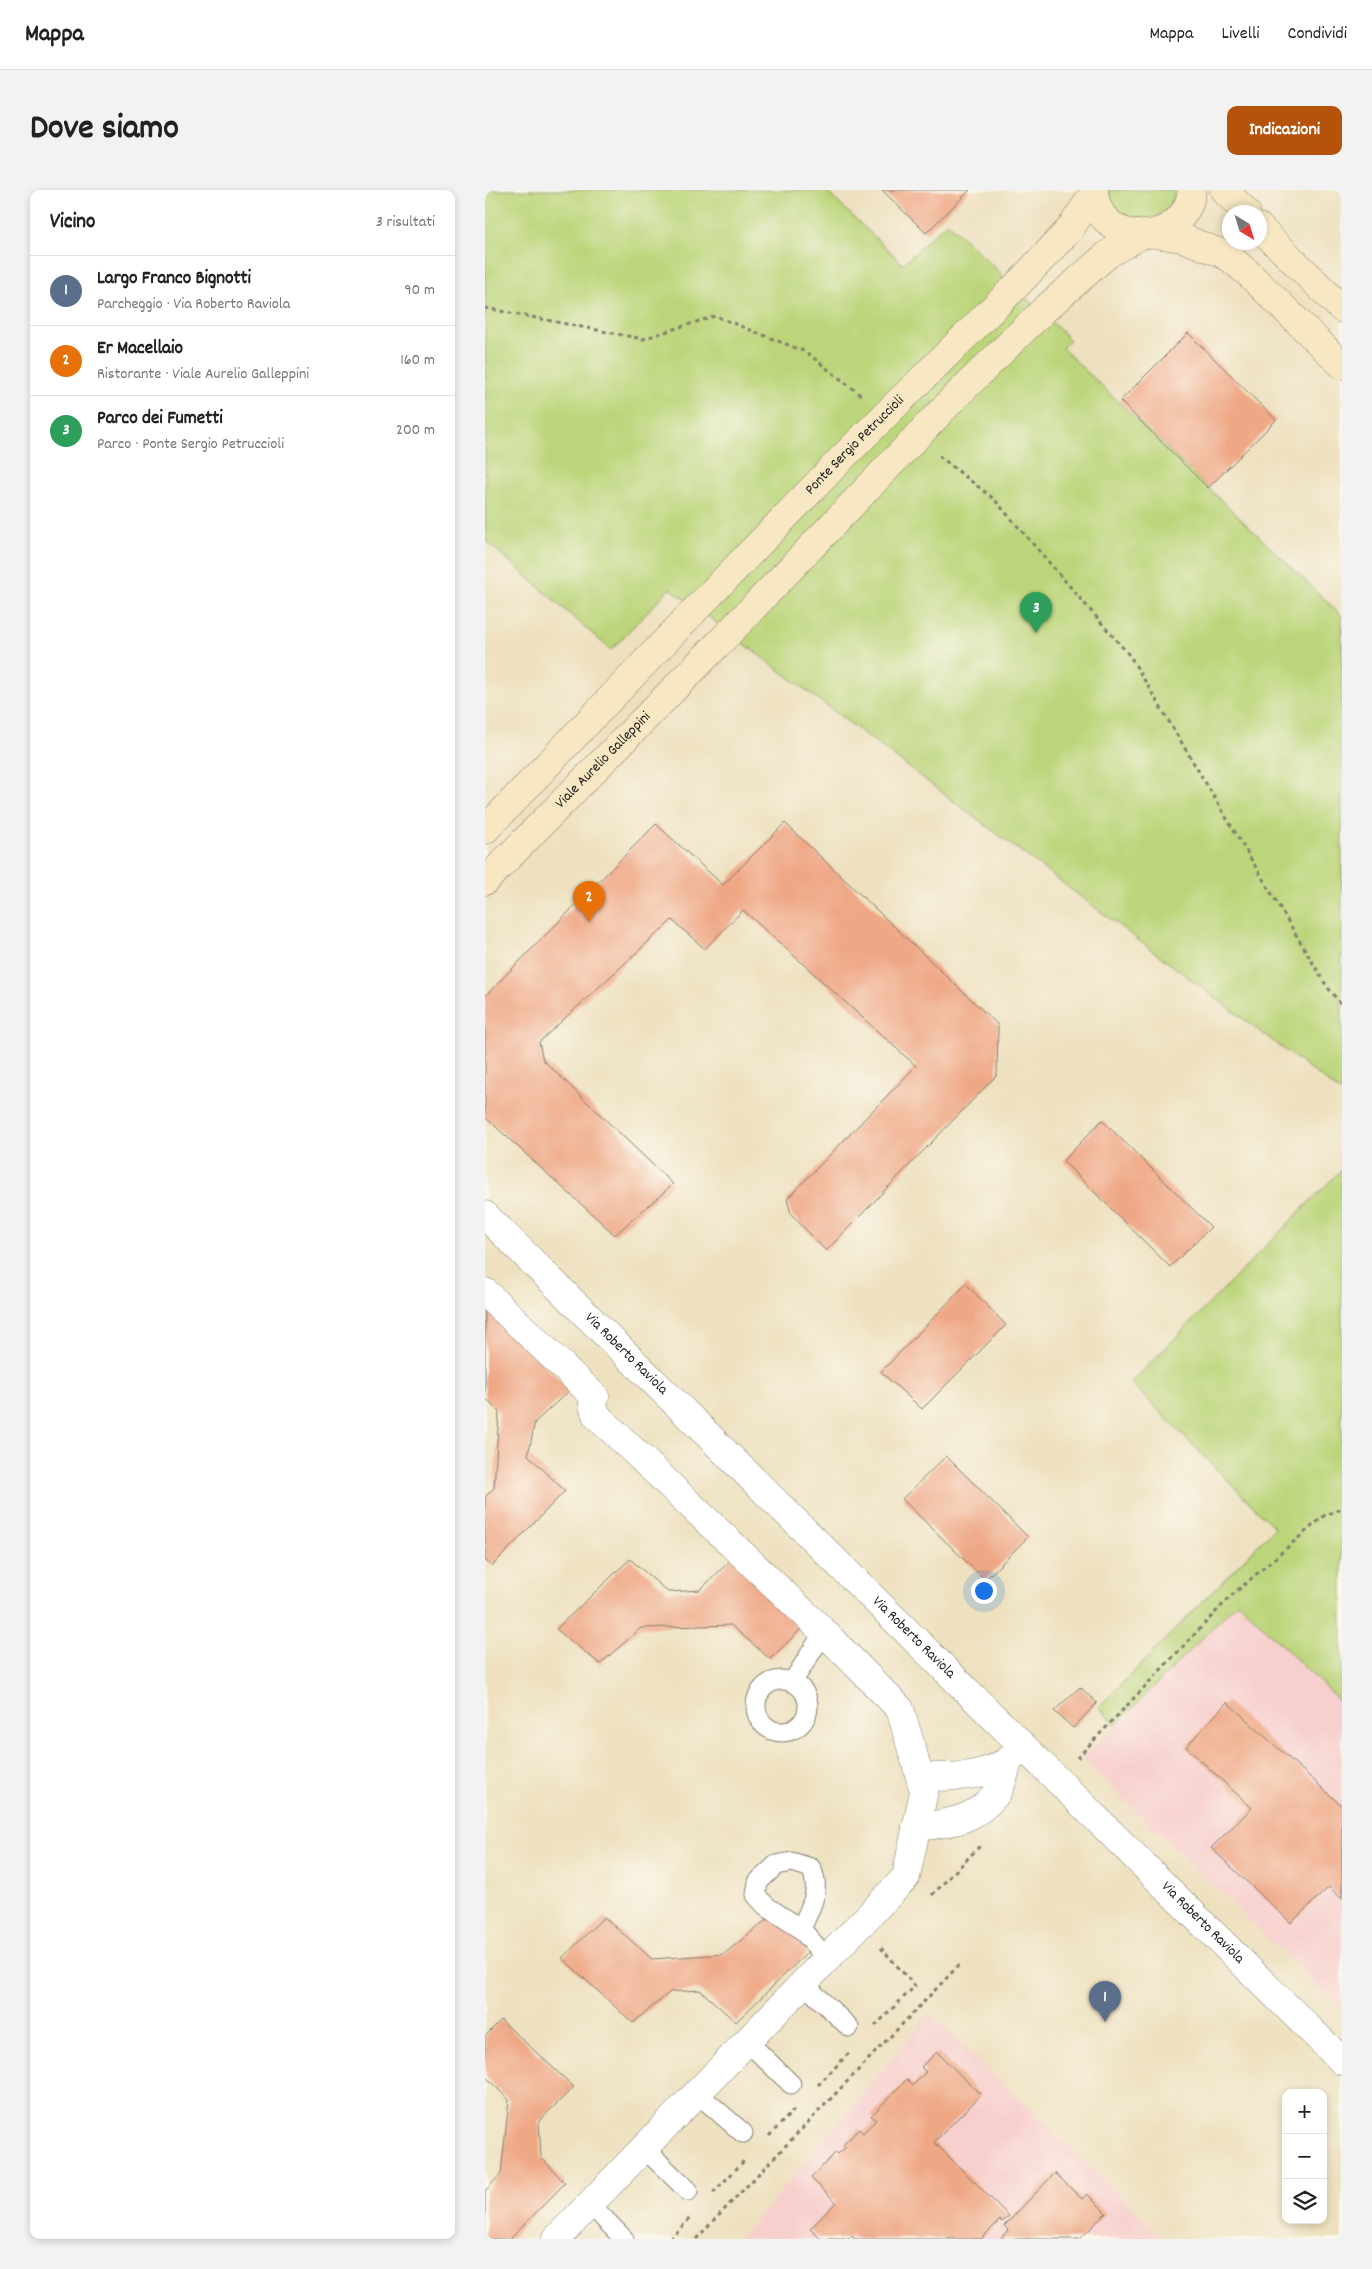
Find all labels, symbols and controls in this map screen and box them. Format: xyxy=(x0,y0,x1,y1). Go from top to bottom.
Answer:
text: Mappa xyxy=(25,18,84,52)
text: Mappa xyxy=(1150,22,1194,47)
text: Livelli xyxy=(1222,22,1260,47)
text: Condividi xyxy=(1288,22,1347,47)
text: Dove siamo xyxy=(30,105,179,155)
button: Indicazioni xyxy=(1227,106,1342,155)
north arrow xyxy=(1222,205,1267,250)
text: Vicino xyxy=(50,208,95,238)
text: 3 risultati xyxy=(376,211,435,234)
text: Largo Franco Bignotti xyxy=(97,266,251,293)
text: 1 xyxy=(64,279,68,302)
text: 90 m xyxy=(404,279,435,302)
text: Parcheggio · Via Roberto Raviola xyxy=(97,293,290,316)
text: Er Macellaio xyxy=(97,336,183,363)
text: 2 xyxy=(63,349,70,372)
text: 160 m xyxy=(400,349,435,372)
text: Ristorante · Viale Aurelio Galleppini xyxy=(97,363,309,386)
street label: Ponte Sergio Petruccioli xyxy=(801,390,910,501)
text: Parco dei Fumetti xyxy=(97,406,223,433)
text: 3 xyxy=(62,419,70,442)
text: 200 m xyxy=(396,419,435,442)
text: Parco · Ponte Sergio Petruccioli xyxy=(97,433,284,456)
pin: 3 xyxy=(1020,592,1052,633)
street label: Viale Aurelio Galleppini xyxy=(551,707,657,814)
pin: 2 xyxy=(573,881,605,922)
street label: Via Roberto Raviola xyxy=(579,1308,673,1401)
your location xyxy=(971,1578,997,1604)
street label: Via Roberto Raviola xyxy=(867,1592,961,1685)
street label: Via Roberto Raviola xyxy=(1156,1877,1250,1970)
pin: 1 xyxy=(1089,1981,1121,2022)
map controls xyxy=(1282,2089,1327,2224)
button: + xyxy=(1282,2089,1327,2134)
button: − xyxy=(1282,2134,1327,2179)
button: layers xyxy=(1282,2179,1327,2224)

